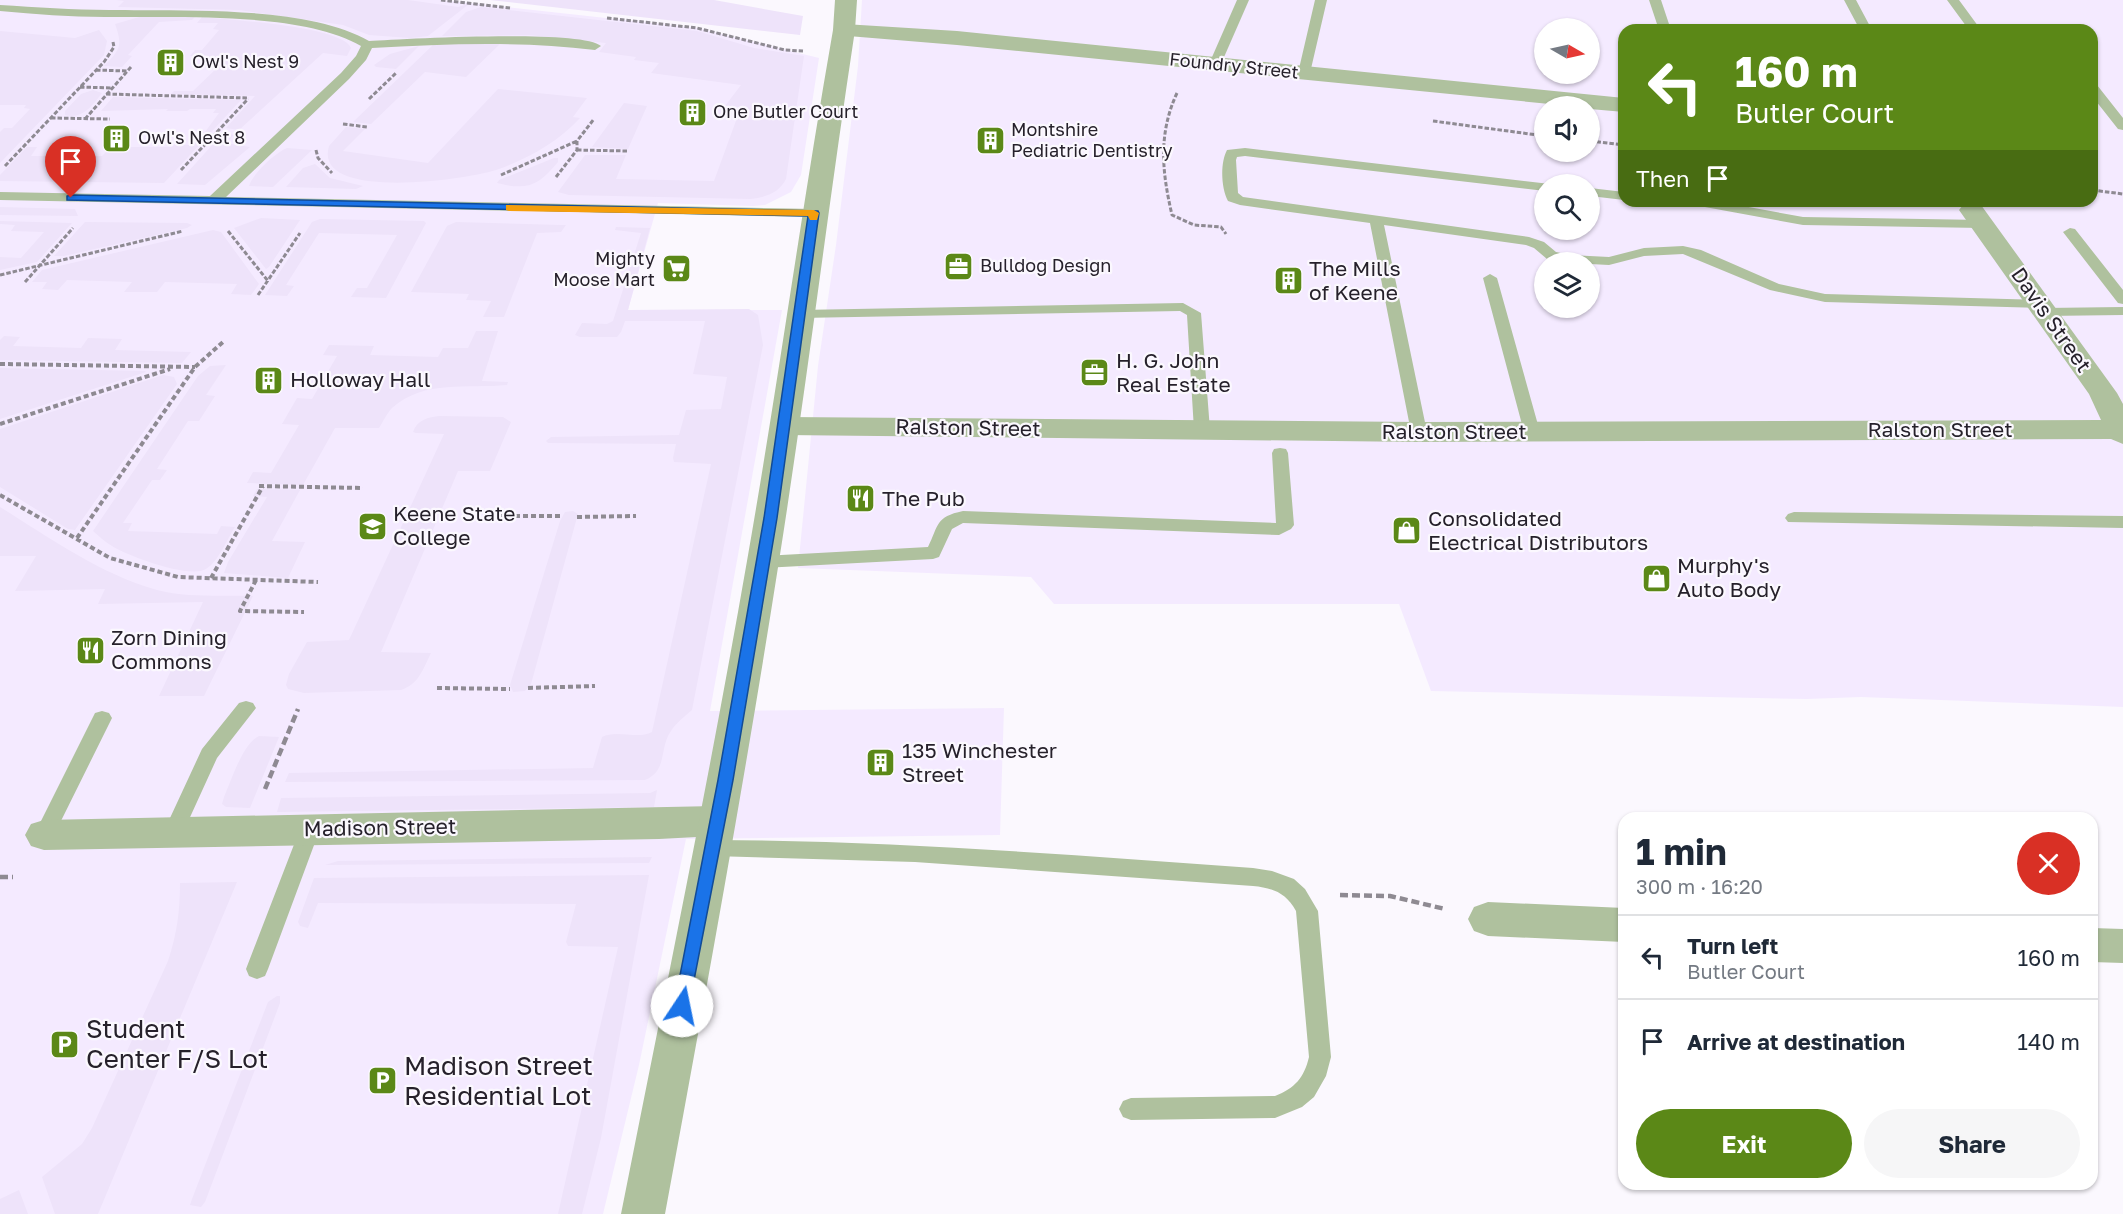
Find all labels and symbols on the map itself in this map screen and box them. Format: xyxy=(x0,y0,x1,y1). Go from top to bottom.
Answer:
north arrow xyxy=(1534,18,1600,84)
building icon: Owl's Nest 9 xyxy=(155,46,187,78)
street label: Foundry Street xyxy=(1168,47,1300,83)
place label: Owl's Nest 9 xyxy=(192,50,299,72)
building icon: One Butler Court xyxy=(676,96,708,128)
place label: One Butler Court xyxy=(713,100,859,122)
place label: Montshire Pediatric Dentistry xyxy=(1011,118,1173,161)
building icon: Owl's Nest 8 xyxy=(101,122,133,154)
building icon: Montshire Pediatric Dentistry xyxy=(974,124,1006,156)
place label: Owl's Nest 8 xyxy=(138,126,245,148)
pin xyxy=(45,136,96,198)
place label: Mighty Moose Mart xyxy=(553,247,655,290)
office icon: Bulldog Design xyxy=(943,250,975,282)
supermarket icon: Mighty Moose Mart xyxy=(660,253,692,285)
place label: Bulldog Design xyxy=(980,254,1111,276)
place label: The Mills of Keene xyxy=(1309,255,1401,305)
street label: Davis Street xyxy=(2006,262,2097,377)
building icon: The Mills of Keene xyxy=(1272,265,1304,297)
place label: H. G. John Real Estate xyxy=(1116,347,1231,397)
office icon: H. G. John Real Estate xyxy=(1079,357,1111,389)
building icon: Holloway Hall xyxy=(253,364,285,396)
place label: Holloway Hall xyxy=(290,366,431,392)
street label: Ralston Street xyxy=(895,413,1041,441)
street label: Ralston Street xyxy=(1867,416,2013,442)
street label: Ralston Street xyxy=(1381,418,1527,444)
restaurant icon: The Pub xyxy=(845,483,877,515)
place label: The Pub xyxy=(882,485,965,511)
place label: Keene State College xyxy=(393,500,515,550)
place label: Consolidated Electrical Distributors xyxy=(1428,505,1648,555)
school or university icon: Keene State College xyxy=(356,510,388,542)
shop icon: Consolidated Electrical Distributors xyxy=(1391,515,1423,547)
place label: Murphy's Auto Body xyxy=(1677,552,1781,602)
shop icon: Murphy's Auto Body xyxy=(1640,562,1672,594)
place label: Zorn Dining Commons xyxy=(111,624,227,674)
restaurant icon: Zorn Dining Commons xyxy=(74,634,106,666)
place label: 135 Winchester Street xyxy=(902,737,1057,787)
building icon: 135 Winchester Street xyxy=(865,747,897,779)
street label: Madison Street xyxy=(304,813,456,841)
position arrow xyxy=(650,974,714,1038)
place label: Student Center F/S Lot xyxy=(86,1013,268,1074)
parking icon: Student Center F/S Lot xyxy=(49,1028,81,1060)
place label: Madison Street Residential Lot xyxy=(404,1050,593,1111)
parking icon: Madison Street Residential Lot xyxy=(367,1065,399,1097)

